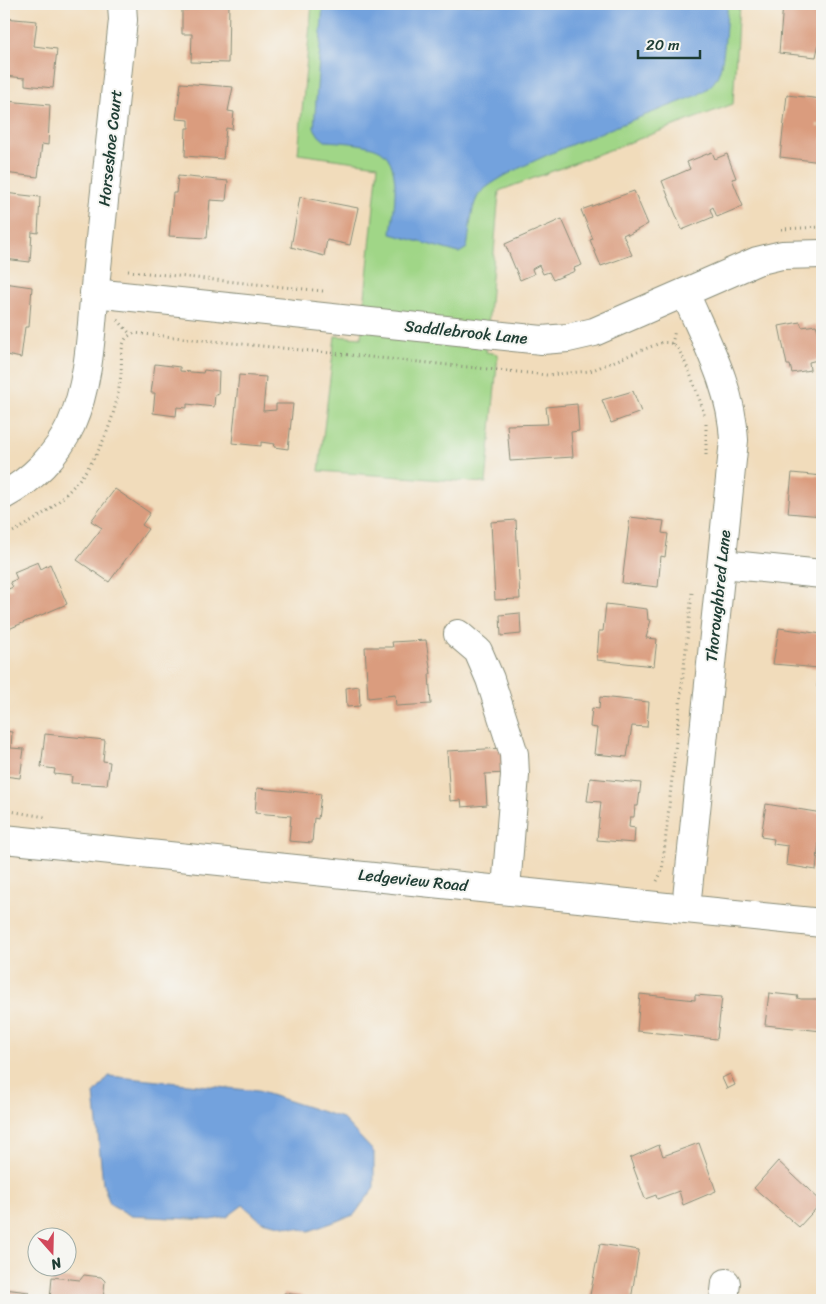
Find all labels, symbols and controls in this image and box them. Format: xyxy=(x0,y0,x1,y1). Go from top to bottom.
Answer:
scale bar xyxy=(638,28,701,60)
text: 20 m xyxy=(646,32,680,58)
street label: Horseshoe Court xyxy=(89,88,131,208)
street label: Saddlebrook Lane xyxy=(403,311,529,353)
street label: Thoroughbred Lane xyxy=(697,528,739,664)
street label: Ledgeview Road xyxy=(357,860,471,900)
north arrow xyxy=(28,1226,78,1276)
text: N xyxy=(47,1250,66,1277)

